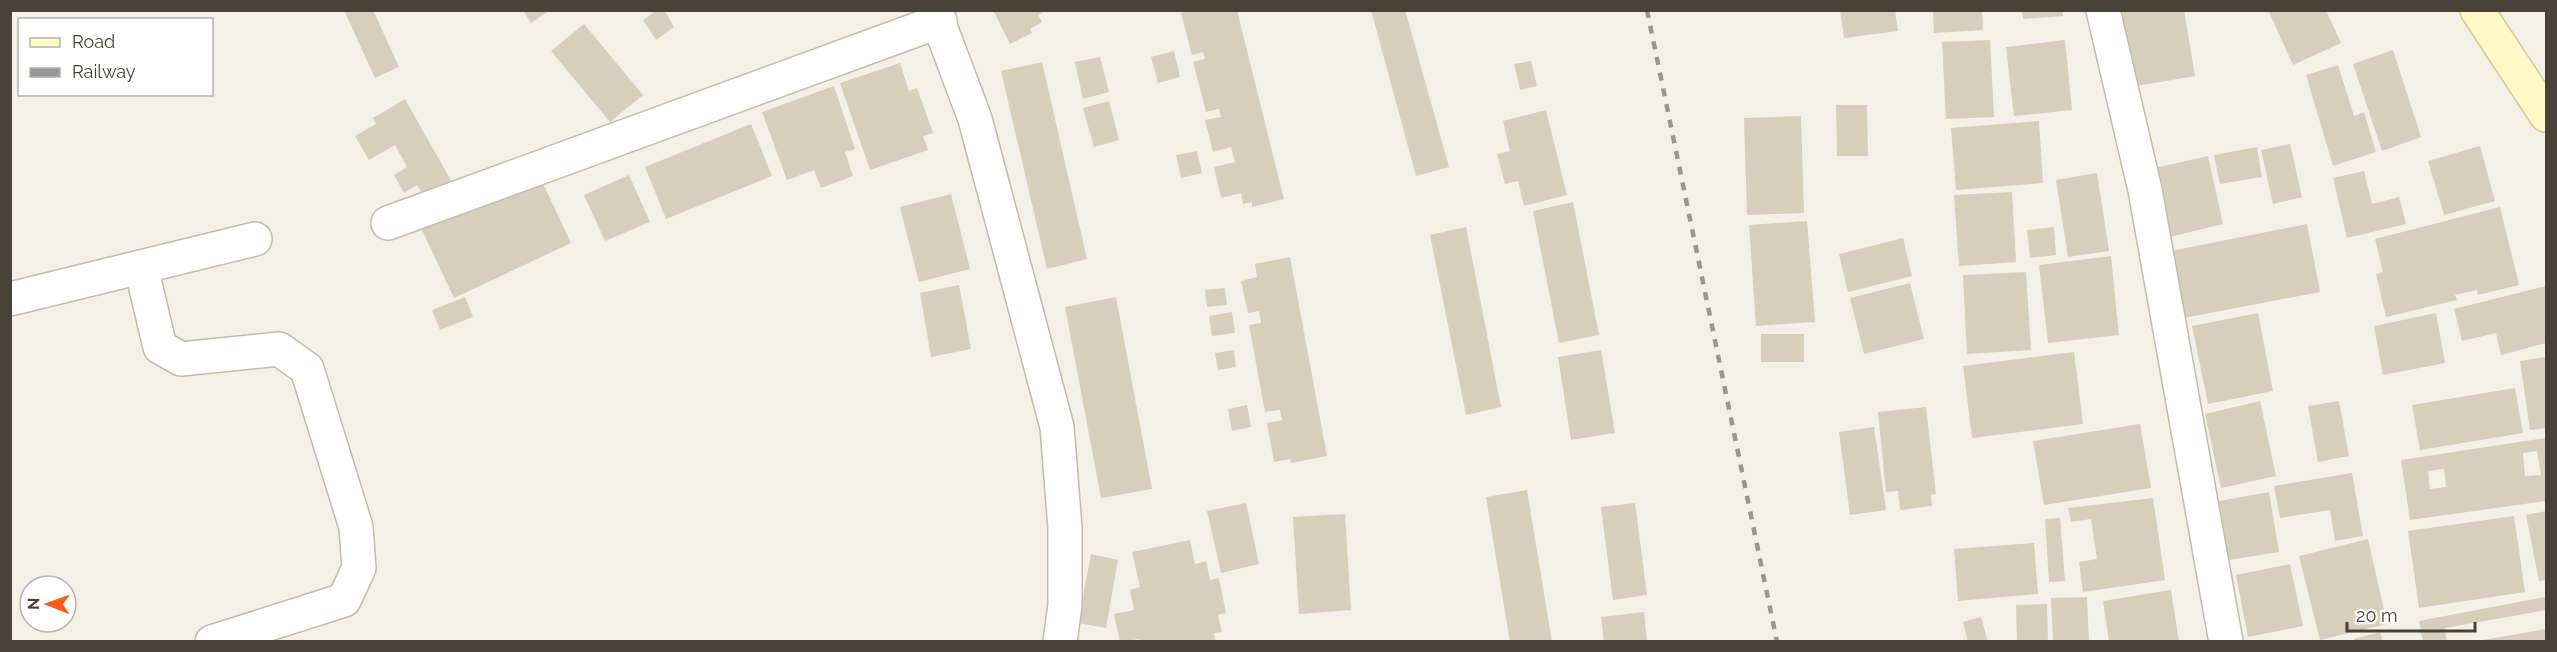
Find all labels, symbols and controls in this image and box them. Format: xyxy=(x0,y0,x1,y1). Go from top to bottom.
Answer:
legend xyxy=(18,18,213,96)
text: Road xyxy=(72,31,115,52)
text: Railway xyxy=(72,61,136,82)
north arrow xyxy=(18,574,78,634)
scale bar xyxy=(2347,595,2474,633)
text: N xyxy=(24,597,43,610)
text: 20 m xyxy=(2356,605,2398,626)

